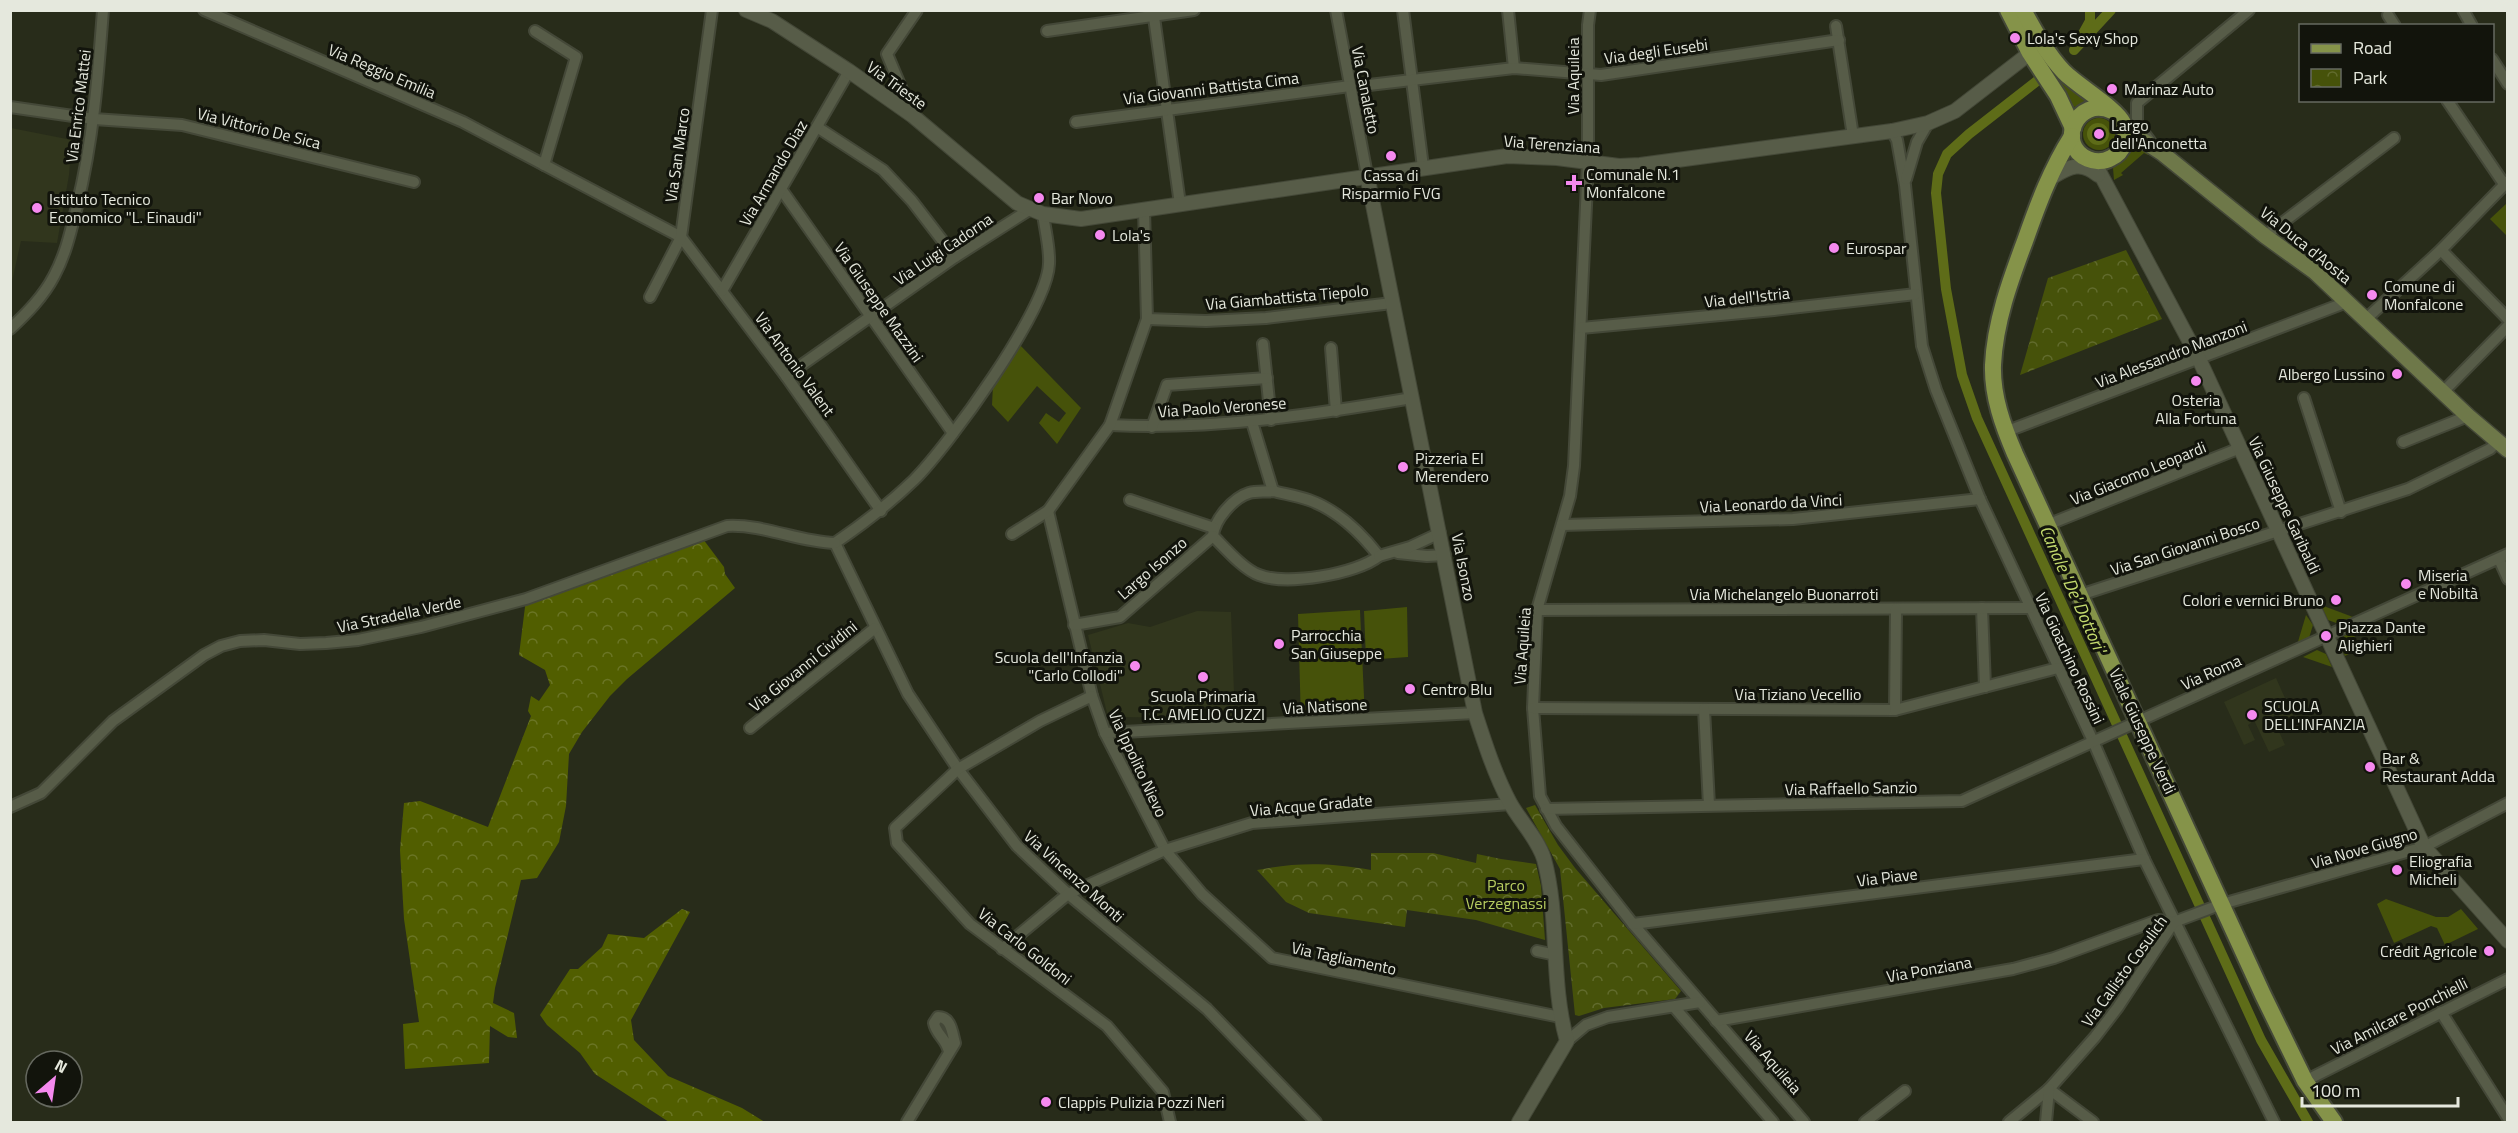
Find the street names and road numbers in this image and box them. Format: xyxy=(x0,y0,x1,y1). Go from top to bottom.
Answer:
street label: Via degli Eusebi xyxy=(1603,32,1709,70)
street label: Via Reggio Emilia xyxy=(324,37,440,105)
street label: Via Aquileia xyxy=(1561,37,1585,115)
street label: Via Canaletto xyxy=(1346,44,1386,136)
street label: Via Enrico Mattei xyxy=(59,48,97,164)
street label: Via Trieste xyxy=(862,55,932,115)
street label: Via Giovanni Battista Cima xyxy=(1122,65,1300,111)
street label: Via Vittorio De Sica xyxy=(195,101,323,155)
street label: Via San Marco xyxy=(658,106,696,204)
street label: Via Armando Diaz xyxy=(733,115,813,231)
street label: Via Terenziana xyxy=(1503,129,1601,159)
street label: Via Duca d'Aosta xyxy=(2255,201,2357,289)
street label: Via Luigi Cadorna xyxy=(889,207,997,291)
street label: Via Giuseppe Mazzini xyxy=(829,237,929,367)
street label: Via Giambattista Tiepolo xyxy=(1204,278,1370,316)
street label: Via dell'Istria xyxy=(1703,281,1791,313)
street label: Via Antonio Valent xyxy=(749,307,841,421)
street label: Via Alessandro Manzoni xyxy=(2092,314,2250,394)
street label: Via Paolo Veronese xyxy=(1157,391,1287,423)
street label: Via Giuseppe Garibaldi xyxy=(2243,432,2327,578)
street label: Via Giacomo Leopardi xyxy=(2067,435,2209,511)
street label: Via Leonardo da Vinci xyxy=(1699,487,1843,519)
street label: Via San Giovanni Bosco xyxy=(2107,511,2263,581)
street label: Largo Isonzo xyxy=(1112,531,1192,605)
street label: Via Isonzo xyxy=(1446,531,1482,603)
street label: Via Michelangelo Buonarroti xyxy=(1689,582,1879,606)
street label: Via Gioachino Rossini xyxy=(2029,588,2111,728)
street label: Via Stradella Verde xyxy=(335,589,463,639)
street label: Via Aquileia xyxy=(1507,606,1537,686)
street label: Via Giovanni Cividini xyxy=(744,615,862,717)
street label: Via Roma xyxy=(2177,648,2245,696)
street label: Viale Giuseppe Verdi xyxy=(2103,664,2183,798)
street label: Via Tiziano Vecellio xyxy=(1735,682,1861,706)
street label: Via Natisone xyxy=(1282,692,1368,720)
street label: Via Ippolito Nievo xyxy=(1102,705,1174,821)
street label: Via Raffaello Sanzio xyxy=(1784,775,1918,801)
street label: Via Acque Gradate xyxy=(1249,788,1373,822)
street label: Via Nove Giugno xyxy=(2308,821,2420,875)
street label: Via Vincenzo Monti xyxy=(1018,824,1130,928)
street label: Via Piave xyxy=(1855,861,1919,893)
street label: Via Carlo Goldoni xyxy=(973,902,1077,990)
street label: Via Callisto Cosulich xyxy=(2075,910,2173,1032)
street label: Via Tagliamento xyxy=(1289,935,1399,981)
street label: Via Ponziana xyxy=(1884,950,1974,988)
street label: Via Amilcare Ponchielli xyxy=(2326,971,2472,1061)
street label: Via Aquileia xyxy=(1739,1025,1807,1099)

